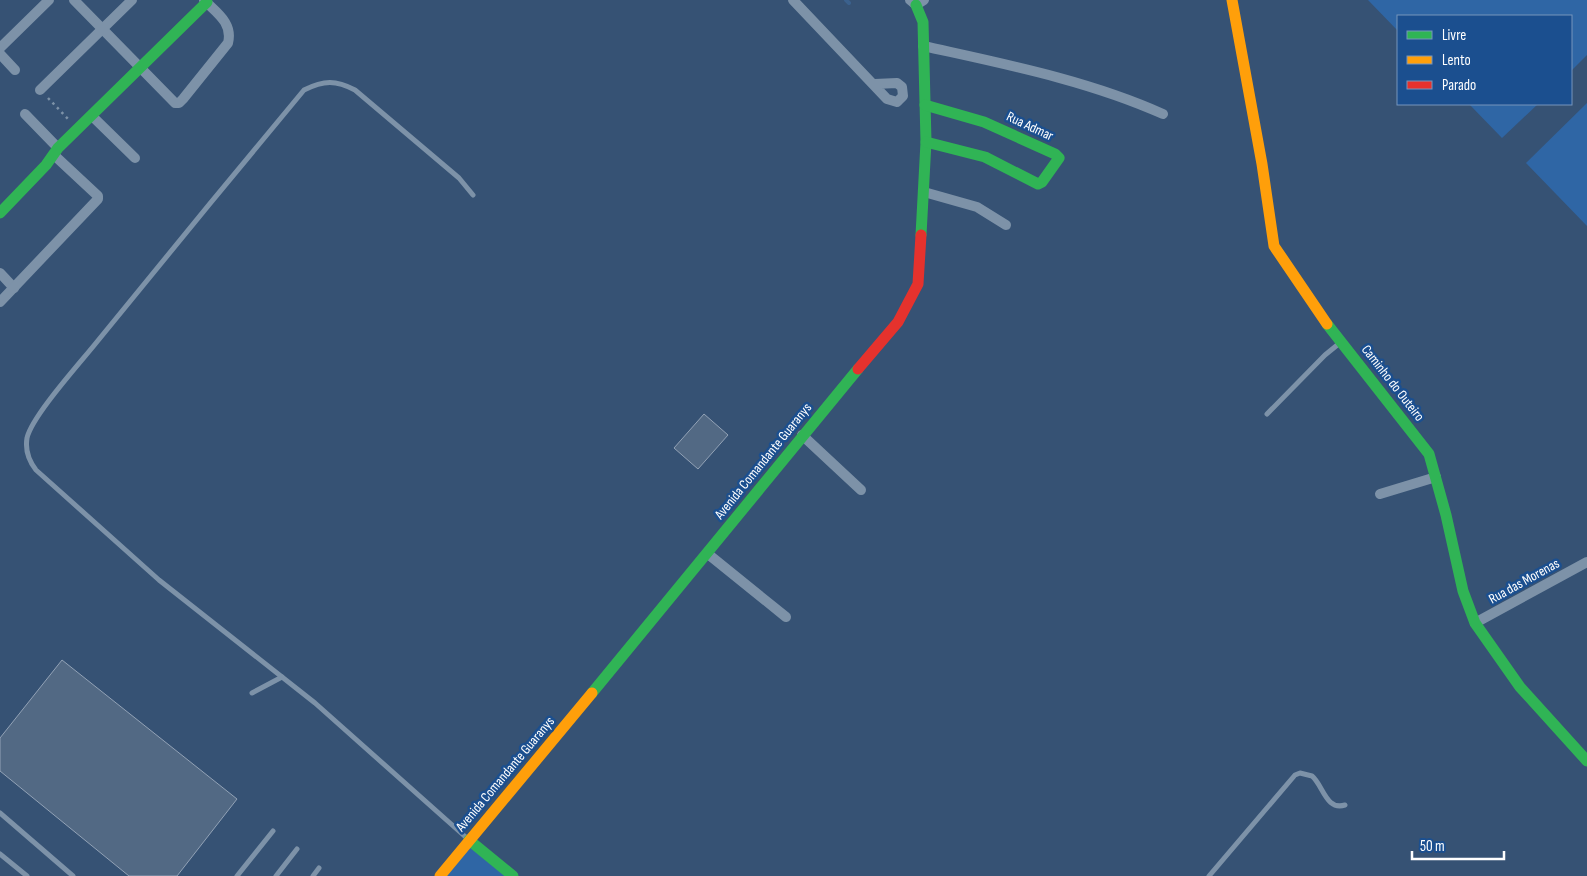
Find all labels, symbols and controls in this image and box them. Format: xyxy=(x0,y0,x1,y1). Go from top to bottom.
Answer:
legend xyxy=(1397,15,1572,105)
text: Livre xyxy=(1442,26,1466,45)
text: Lento xyxy=(1442,51,1471,70)
text: Parado xyxy=(1442,76,1476,95)
street label: Rua Admar xyxy=(1004,108,1056,144)
street label: Caminho do Outeiro xyxy=(1358,341,1428,425)
street label: Avenida Comandante Guaranys xyxy=(710,399,815,523)
street label: Rua das Morenas xyxy=(1486,555,1562,607)
street label: Avenida Comandante Guaranys xyxy=(451,713,558,836)
scale bar xyxy=(1412,828,1504,860)
text: 50 m xyxy=(1420,837,1445,856)

